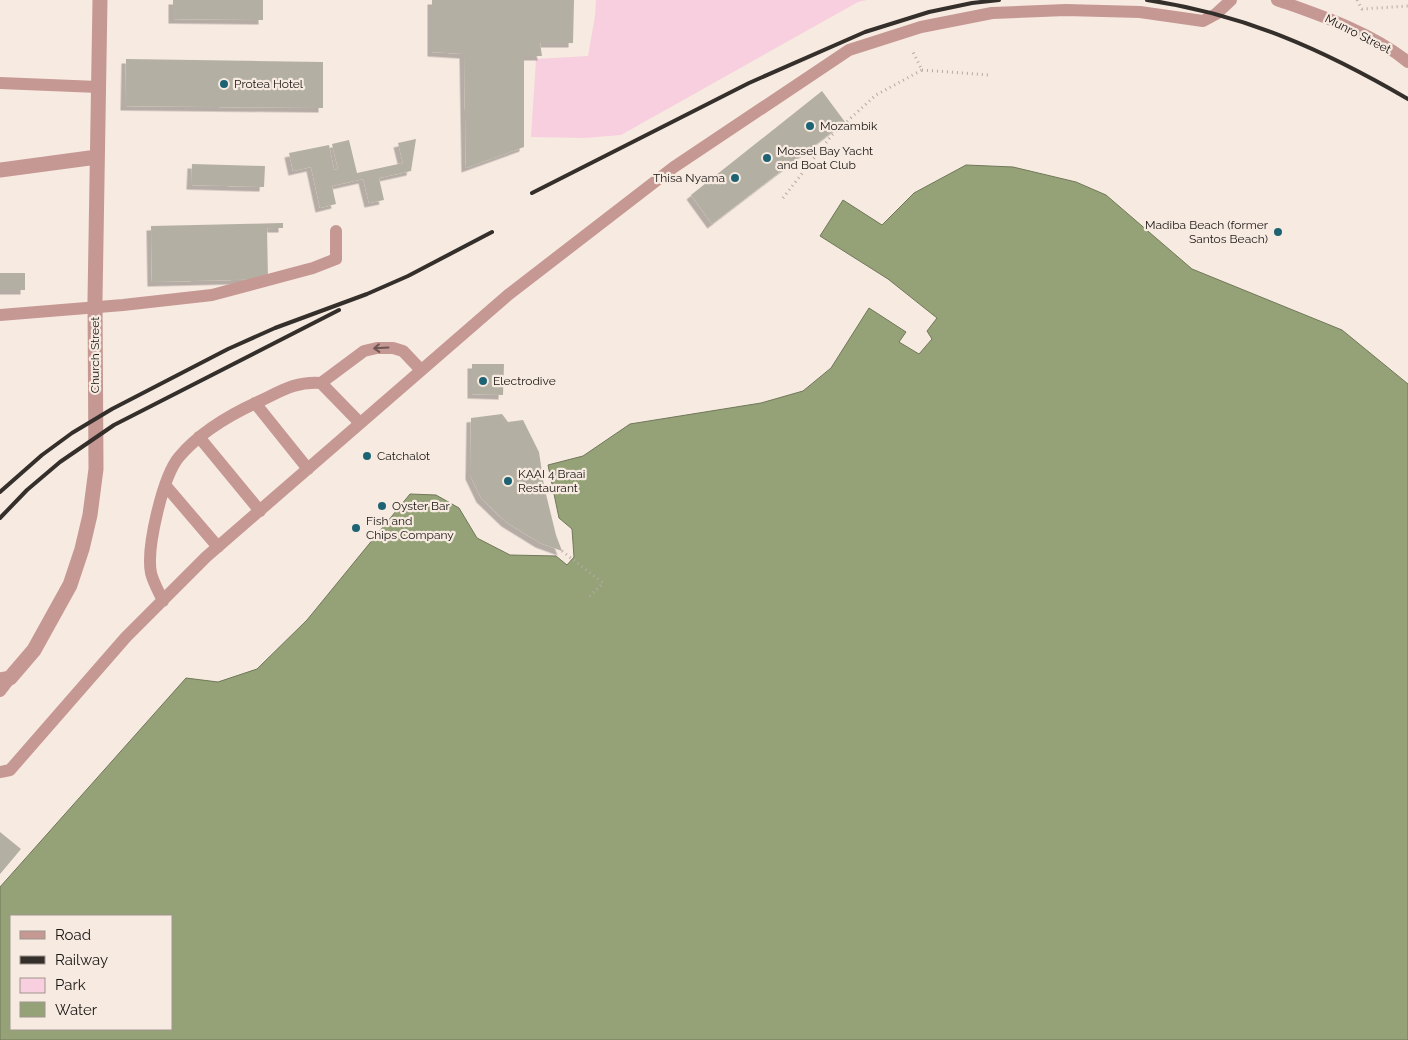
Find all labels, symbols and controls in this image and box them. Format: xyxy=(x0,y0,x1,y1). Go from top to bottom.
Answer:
street label: Munro Street xyxy=(1323,11,1393,57)
place label: Protea Hotel xyxy=(234,77,304,91)
marker: Protea Hotel xyxy=(218,78,230,90)
place label: Mozambik xyxy=(820,119,878,133)
marker: Mozambik xyxy=(804,120,816,132)
place label: Mossel Bay Yacht and Boat Club xyxy=(777,144,873,172)
marker: Mossel Bay Yacht and Boat Club xyxy=(761,152,773,164)
place label: Thisa Nyama xyxy=(653,171,725,185)
marker: Thisa Nyama xyxy=(729,172,741,184)
place label: Madiba Beach (former Santos Beach) xyxy=(1145,218,1269,246)
marker: Madiba Beach (former Santos Beach) xyxy=(1272,226,1284,238)
street label: Church Street xyxy=(88,317,102,393)
one-way arrow xyxy=(373,344,389,353)
place label: Electrodive xyxy=(493,374,556,388)
marker: Electrodive xyxy=(477,375,489,387)
place label: Catchalot xyxy=(377,449,430,463)
marker: Catchalot xyxy=(361,450,373,462)
place label: KAAI 4 Braai Restaurant xyxy=(518,467,585,495)
marker: KAAI 4 Braai Restaurant xyxy=(502,475,514,487)
place label: Oyster Bar xyxy=(392,499,451,513)
marker: Oyster Bar xyxy=(376,500,388,512)
place label: Fish and Chips Company xyxy=(366,514,454,542)
marker: Fish and Chips Company xyxy=(350,522,362,534)
legend xyxy=(10,915,172,1030)
text: Road xyxy=(55,926,91,944)
text: Railway xyxy=(55,951,108,969)
text: Park xyxy=(55,976,86,994)
text: Water xyxy=(55,1001,98,1019)

